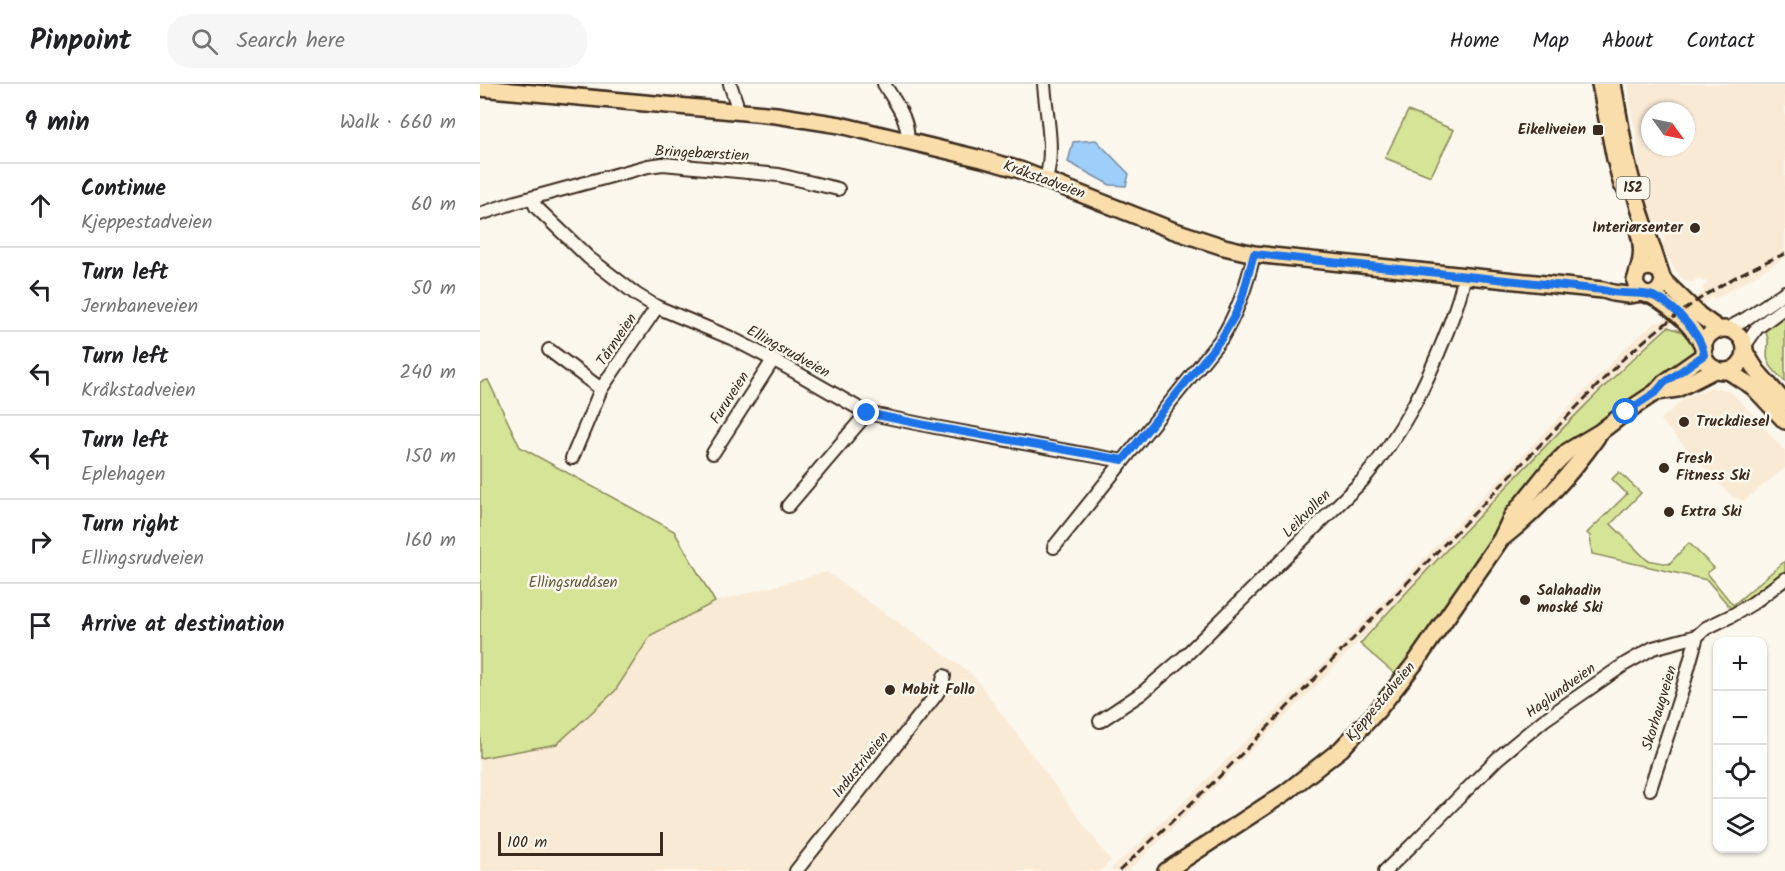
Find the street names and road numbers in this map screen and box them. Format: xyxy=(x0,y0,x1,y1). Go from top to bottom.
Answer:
street label: Bringebærstien xyxy=(654,140,750,168)
street label: Kråkstadveien xyxy=(999,154,1089,206)
road number: 152 xyxy=(1616,177,1650,199)
street label: Tårnveien xyxy=(590,309,644,371)
street label: Ellingsrudveien xyxy=(742,319,834,385)
street label: Furuveien xyxy=(704,367,756,429)
street label: Leikvollen xyxy=(1277,484,1337,544)
street label: Kjeppestadveien xyxy=(1340,657,1422,747)
street label: Haglundveien xyxy=(1521,657,1601,725)
street label: Skorhaugveien xyxy=(1636,663,1684,753)
street label: Industriveien xyxy=(827,727,895,803)

